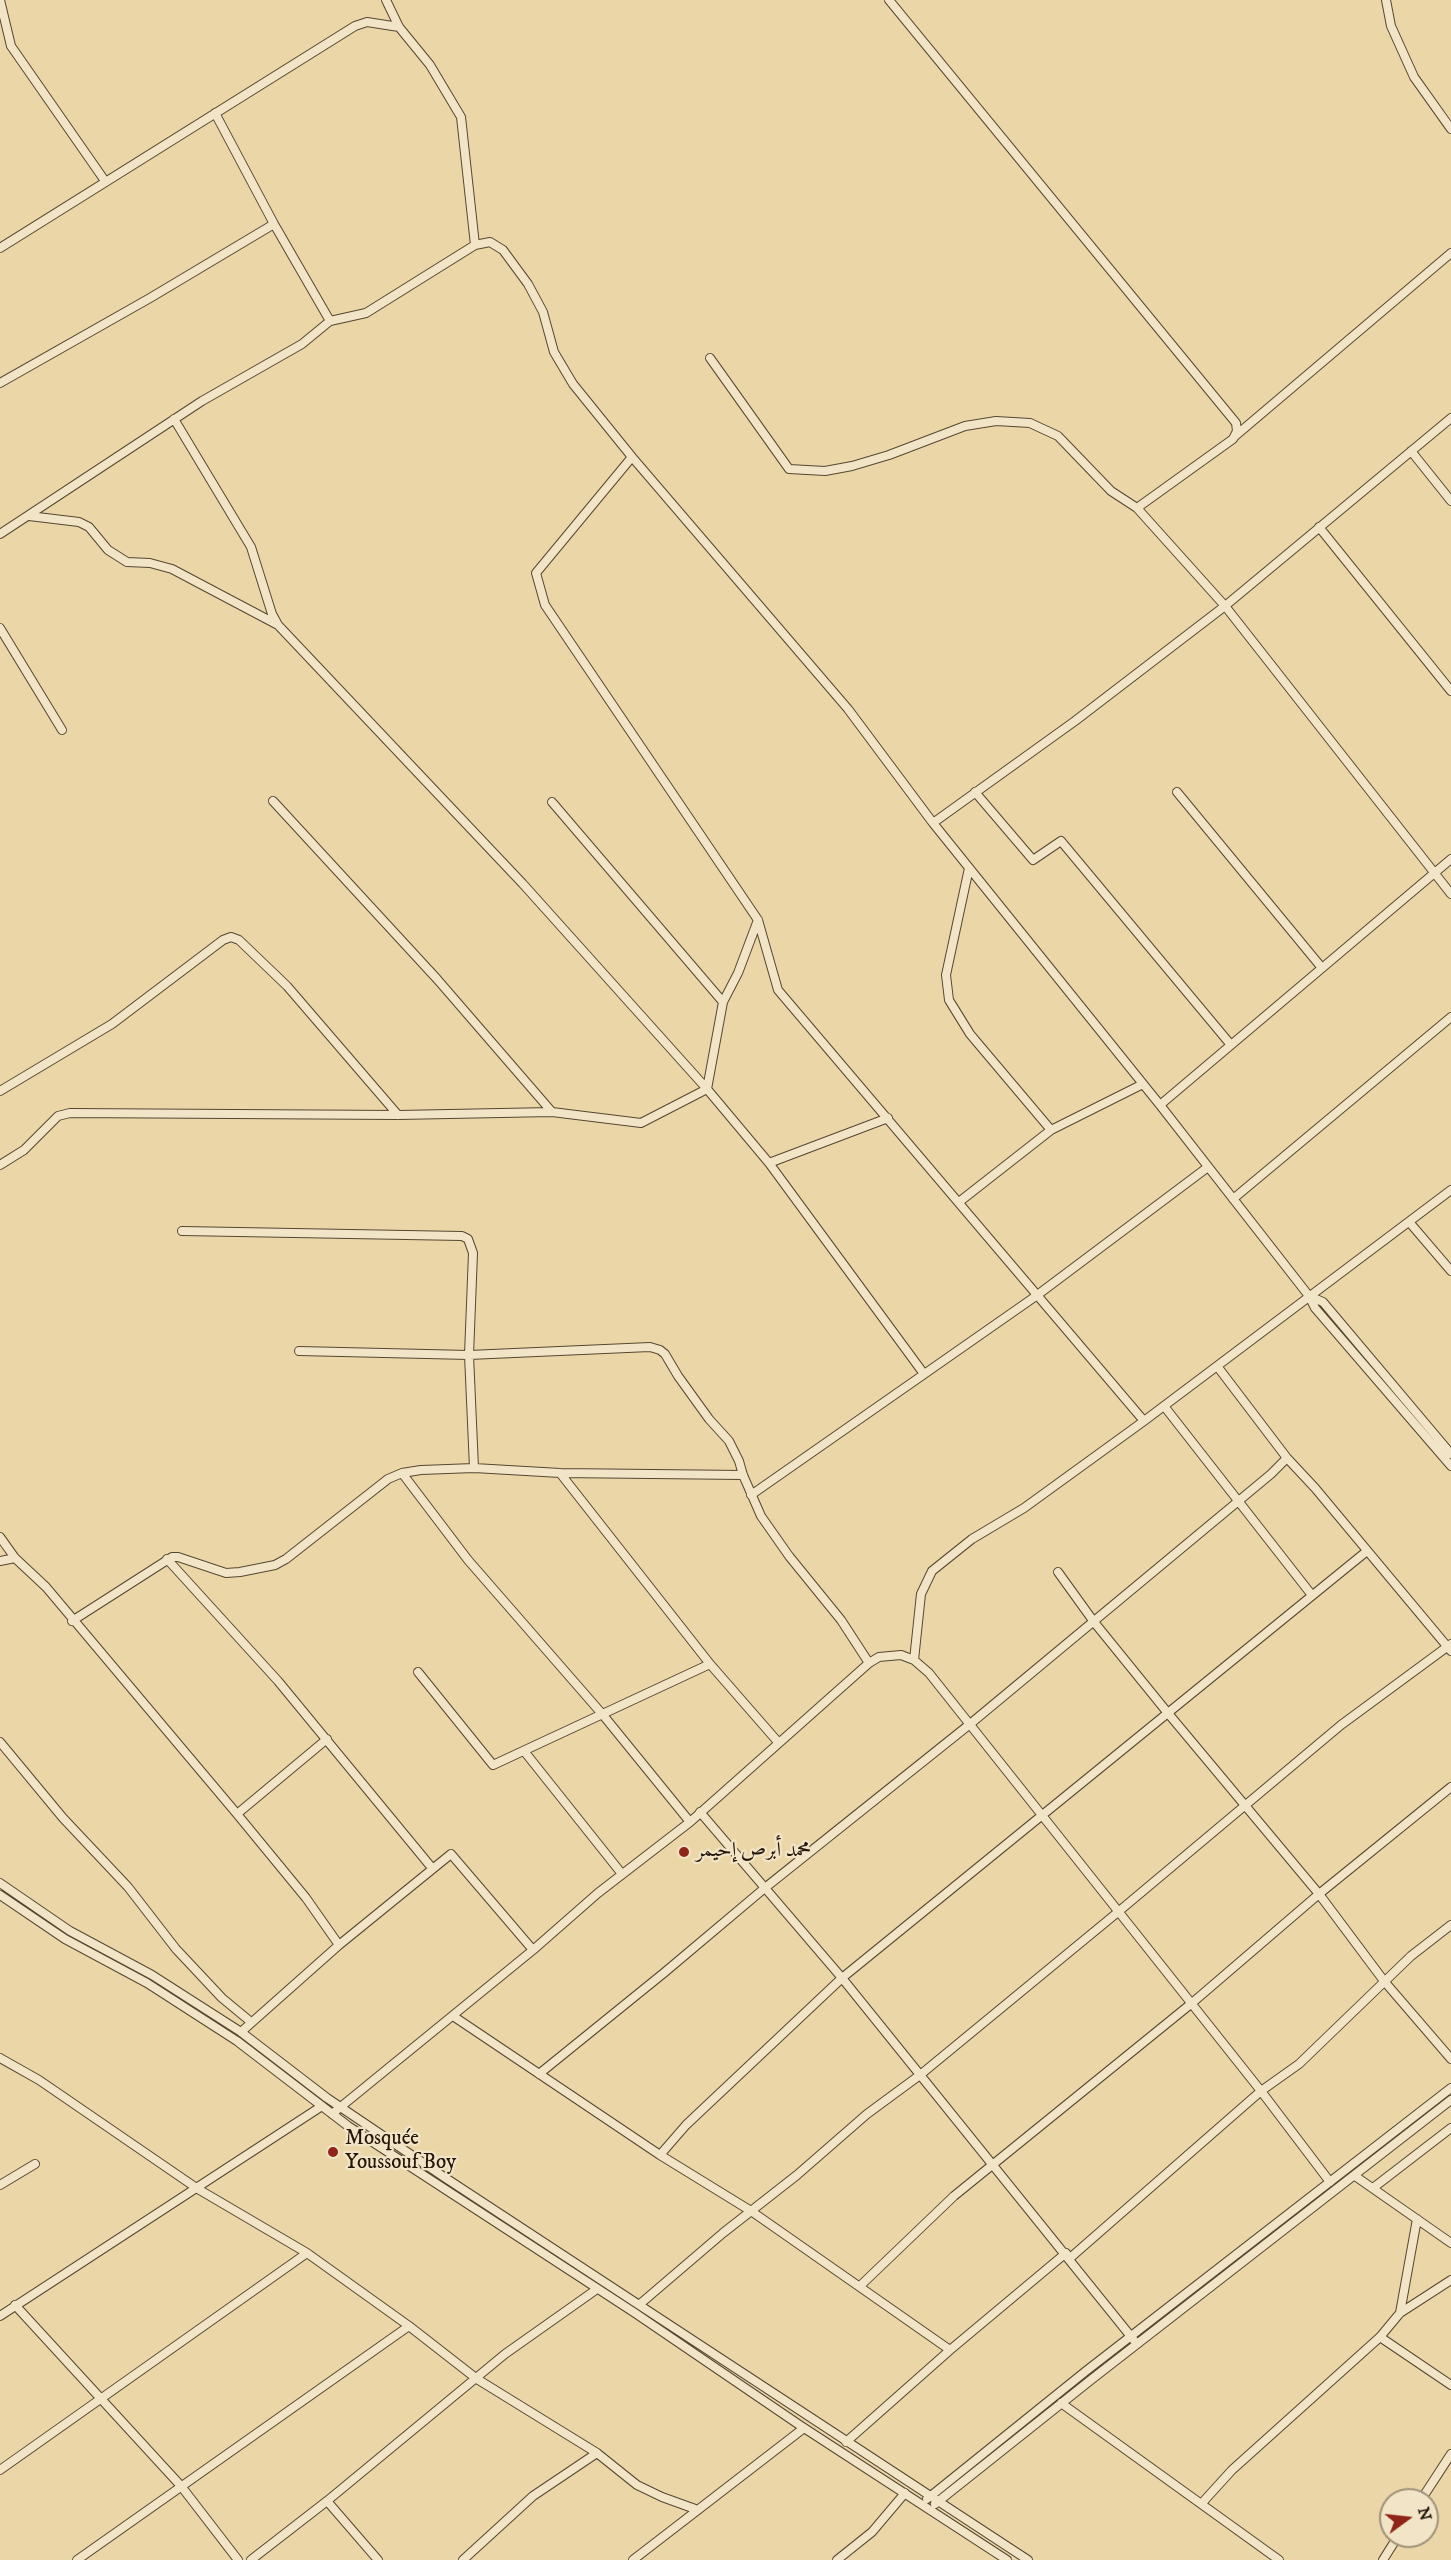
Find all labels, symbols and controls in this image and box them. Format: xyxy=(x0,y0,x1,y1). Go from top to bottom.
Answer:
place label: محمد أبرص إحيمر xyxy=(696,1839,811,1865)
marker: محمد أبرص إحيمر xyxy=(677,1845,691,1859)
place label: Mosquée Youssouf Boy xyxy=(345,2127,456,2177)
marker: Mosquée Youssouf Boy xyxy=(326,2145,340,2159)
north arrow xyxy=(1379,2488,1439,2548)
text: N xyxy=(1413,2505,1436,2523)

